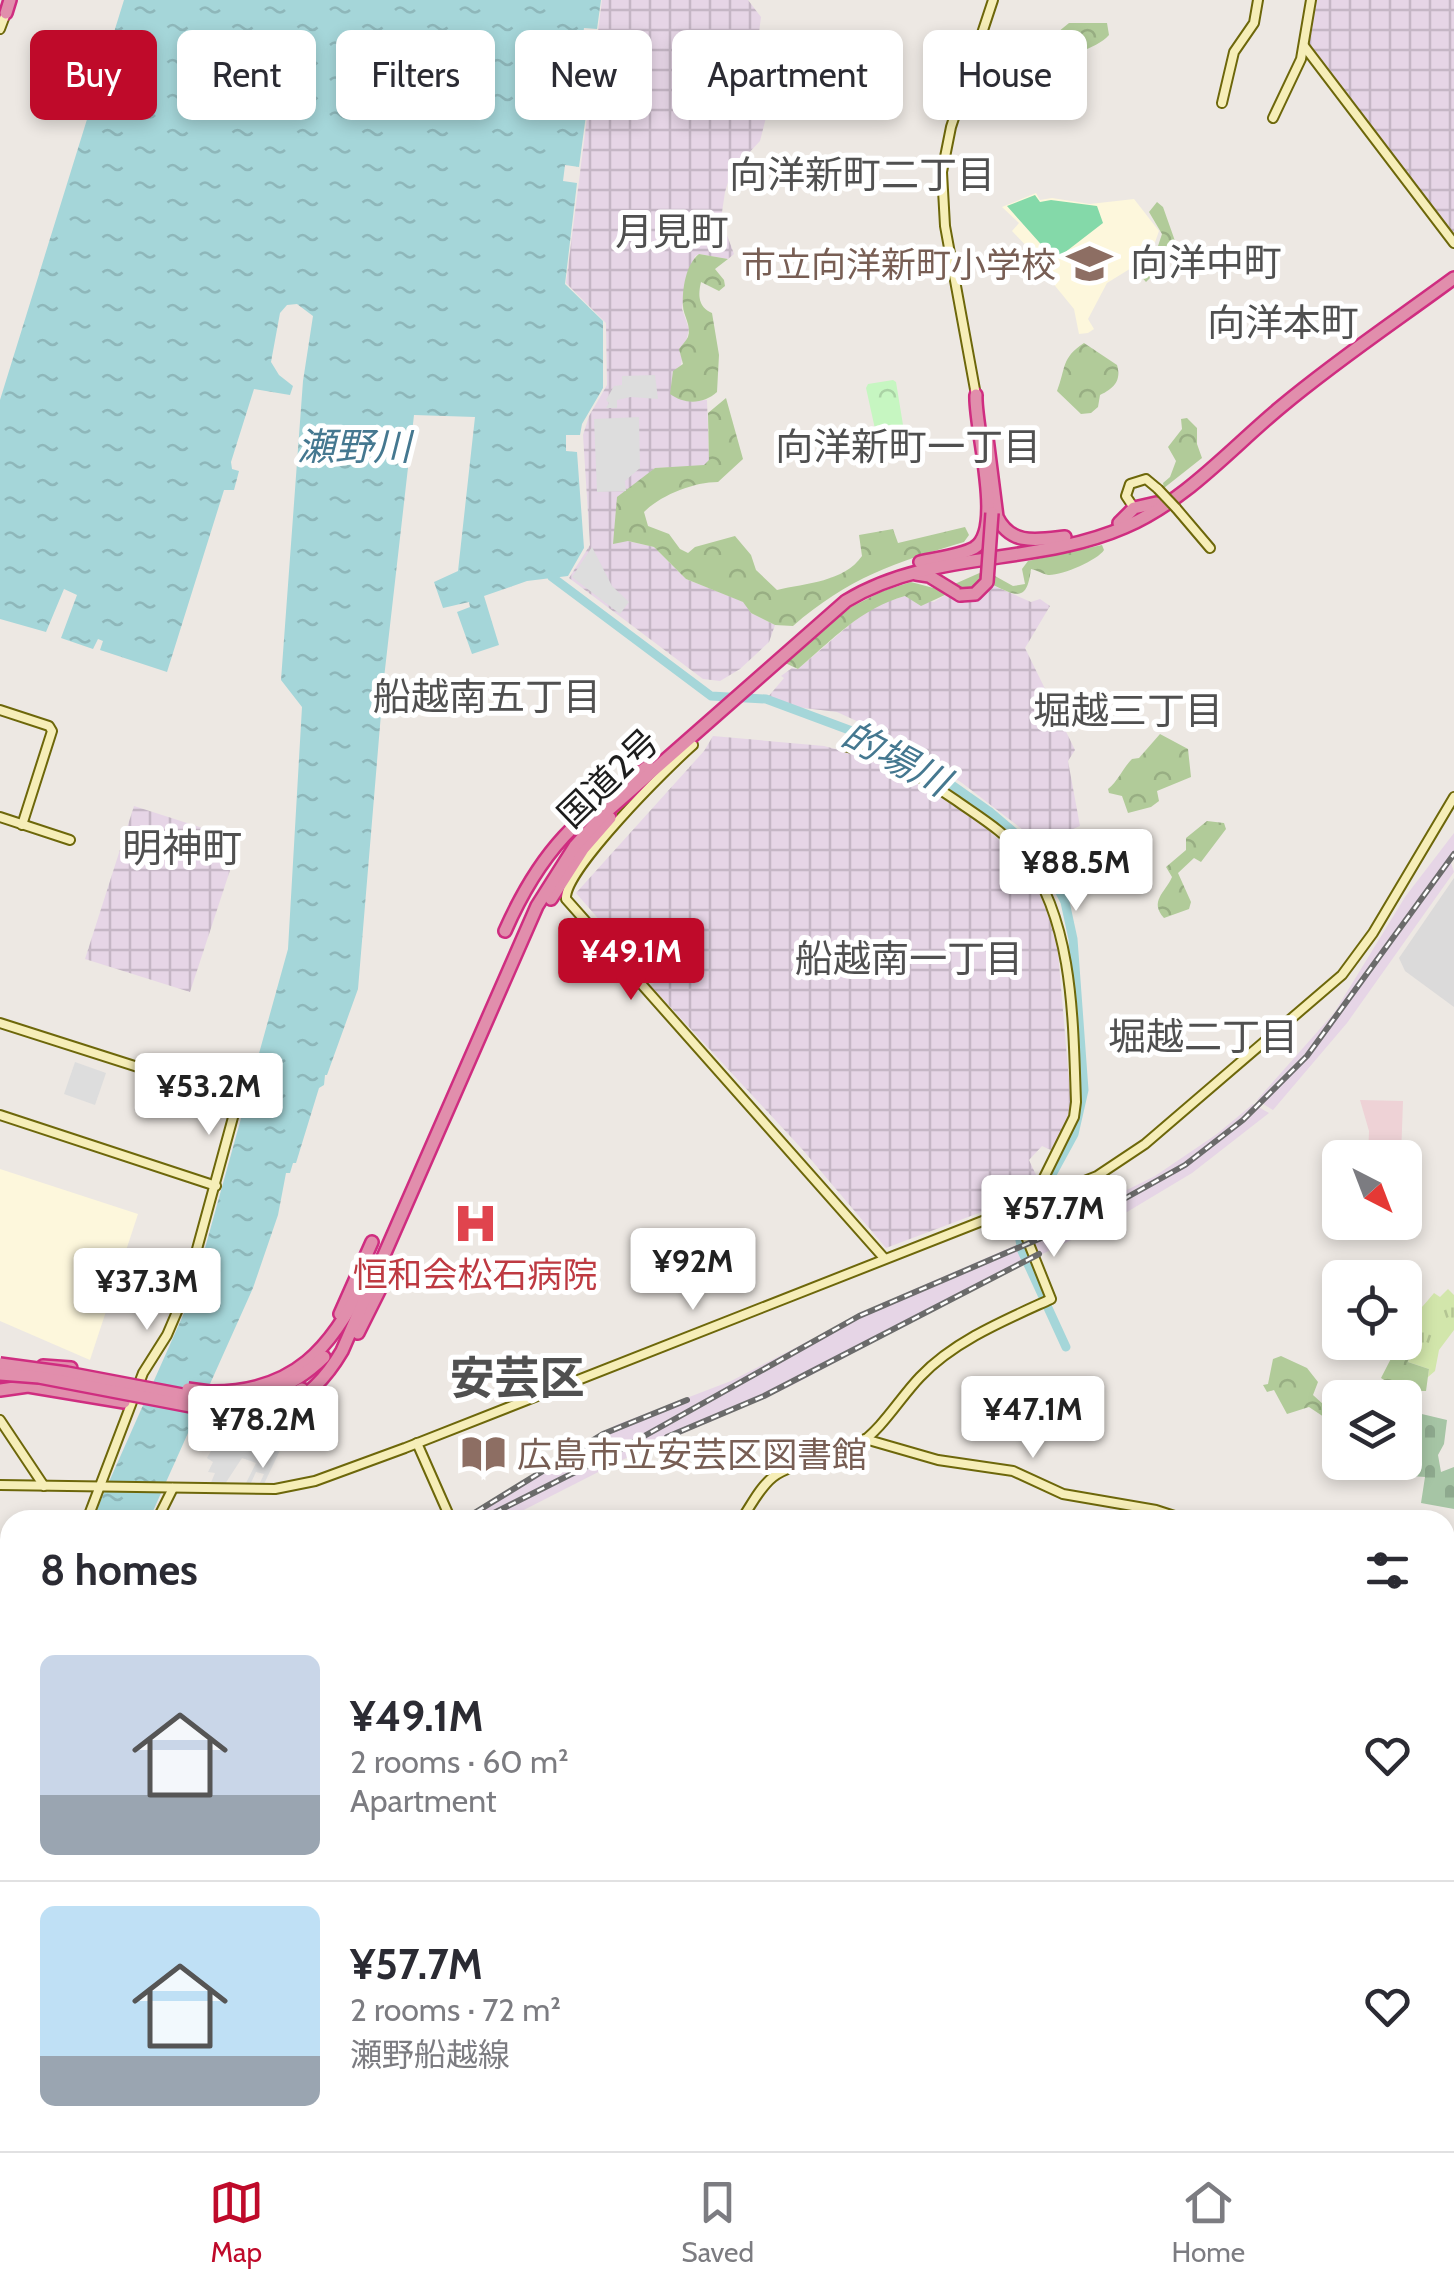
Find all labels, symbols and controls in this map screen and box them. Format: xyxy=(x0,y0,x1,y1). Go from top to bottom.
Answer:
chip: Buy xyxy=(30,30,157,120)
chip: Rent xyxy=(177,30,316,120)
chip: Filters xyxy=(336,30,495,120)
chip: New xyxy=(515,30,652,120)
chip: Apartment xyxy=(672,30,903,120)
chip: House xyxy=(923,30,1087,120)
district label: 向洋新町二丁目 xyxy=(729,151,995,198)
district label: 月見町 xyxy=(615,208,729,255)
district label: 向洋中町 xyxy=(1130,239,1282,286)
school or university icon: 市立向洋新町小学校 xyxy=(1065,240,1113,288)
place label: 市立向洋新町小学校 xyxy=(741,243,1056,286)
district label: 向洋本町 xyxy=(1207,299,1359,346)
water label: 瀬野川 xyxy=(297,423,415,470)
district label: 向洋新町一丁目 xyxy=(775,423,1041,470)
district label: 船越南五丁目 xyxy=(373,673,601,720)
district label: 堀越三丁目 xyxy=(1033,687,1223,734)
water label: 的場川 xyxy=(835,710,961,807)
street label: 国道2号 xyxy=(549,720,667,836)
district label: 明神町 xyxy=(122,823,242,872)
pin: ¥88.5M xyxy=(995,829,1157,914)
text: ¥88.5M xyxy=(1022,842,1130,881)
pin: ¥49.1M xyxy=(550,918,712,1003)
text: ¥49.1M xyxy=(580,931,682,970)
district label: 船越南一丁目 xyxy=(795,935,1023,982)
district label: 堀越二丁目 xyxy=(1108,1013,1298,1060)
pin: ¥53.2M xyxy=(128,1053,290,1138)
text: ¥53.2M xyxy=(157,1066,261,1105)
north arrow xyxy=(1322,1140,1422,1240)
map controls xyxy=(1322,1140,1422,1480)
pin: ¥57.7M xyxy=(973,1175,1135,1260)
text: ¥57.7M xyxy=(1003,1188,1105,1227)
hospital icon: 恒和会松石病院 xyxy=(451,1200,499,1248)
pin: ¥92M xyxy=(634,1228,752,1313)
text: ¥92M xyxy=(653,1241,733,1280)
pin: ¥37.3M xyxy=(66,1248,228,1333)
place label: 恒和会松石病院 xyxy=(352,1253,598,1296)
button: locate xyxy=(1322,1260,1422,1360)
text: ¥37.3M xyxy=(96,1261,198,1300)
district label: 安芸区 xyxy=(449,1351,585,1405)
pin: ¥47.1M xyxy=(952,1376,1114,1461)
button: layers xyxy=(1322,1380,1422,1480)
pin: ¥78.2M xyxy=(182,1386,344,1471)
text: ¥47.1M xyxy=(983,1389,1083,1428)
text: ¥78.2M xyxy=(210,1399,316,1438)
library icon: 広島市立安芸区図書館 xyxy=(460,1430,508,1478)
place label: 広島市立安芸区図書館 xyxy=(517,1433,867,1476)
icon: filters xyxy=(1360,1543,1415,1598)
text: 8 homes xyxy=(40,1544,198,1596)
text: ¥49.1M xyxy=(350,1690,483,1742)
icon: home xyxy=(120,1695,240,1815)
icon: heart xyxy=(1360,1728,1415,1783)
text: 2 rooms · 60 m² xyxy=(350,1742,569,1781)
text: Apartment xyxy=(350,1781,497,1820)
text: ¥57.7M xyxy=(350,1938,483,1990)
icon: home xyxy=(120,1946,240,2066)
icon: heart xyxy=(1360,1979,1415,2034)
text: 2 rooms · 72 m² xyxy=(350,1990,561,2029)
text: 瀬野船越線 xyxy=(350,2035,510,2074)
tab: Map xyxy=(209,2175,264,2269)
tab: Saved xyxy=(681,2175,754,2269)
tab: Home xyxy=(1172,2175,1245,2269)

